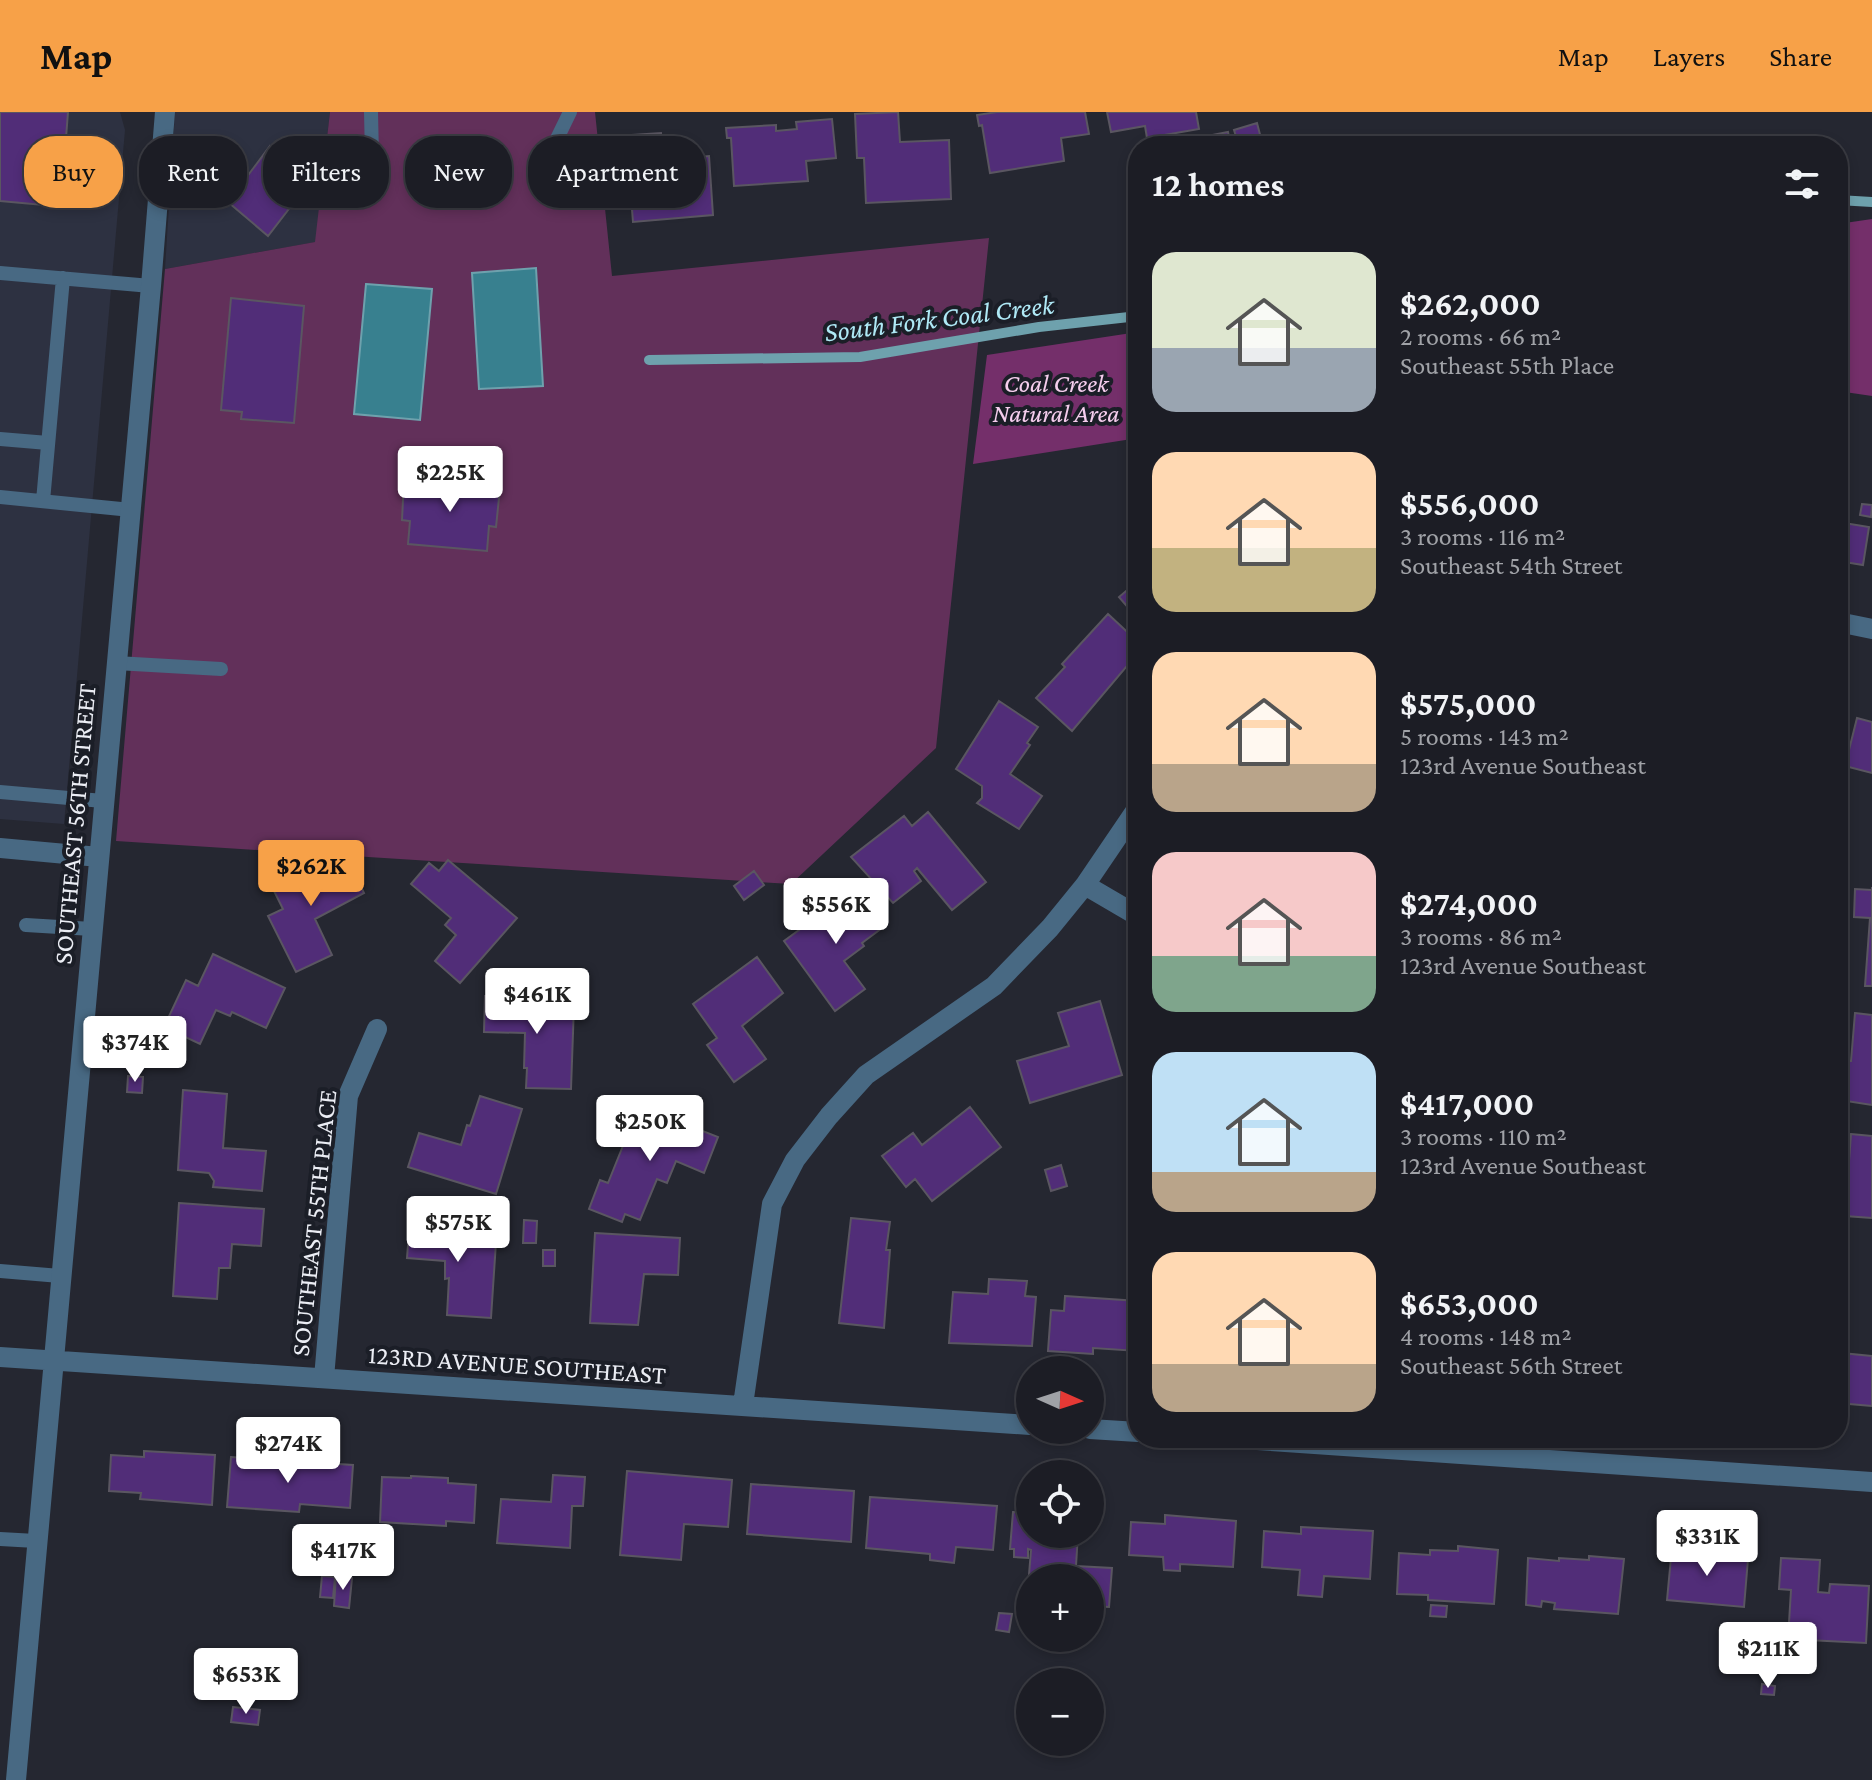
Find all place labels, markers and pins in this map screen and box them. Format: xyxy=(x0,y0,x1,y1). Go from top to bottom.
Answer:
pin: $225K xyxy=(394,446,506,514)
pin: $262K xyxy=(255,840,367,908)
pin: $556K xyxy=(780,878,892,946)
pin: $461K xyxy=(481,968,593,1036)
pin: $374K xyxy=(79,1016,191,1084)
pin: $250K xyxy=(594,1095,706,1163)
pin: $575K xyxy=(402,1196,514,1264)
pin: $274K xyxy=(232,1417,344,1485)
pin: $331K xyxy=(1651,1510,1763,1578)
pin: $417K xyxy=(287,1524,399,1592)
pin: $211K xyxy=(1712,1622,1824,1690)
pin: $653K xyxy=(190,1648,302,1716)

